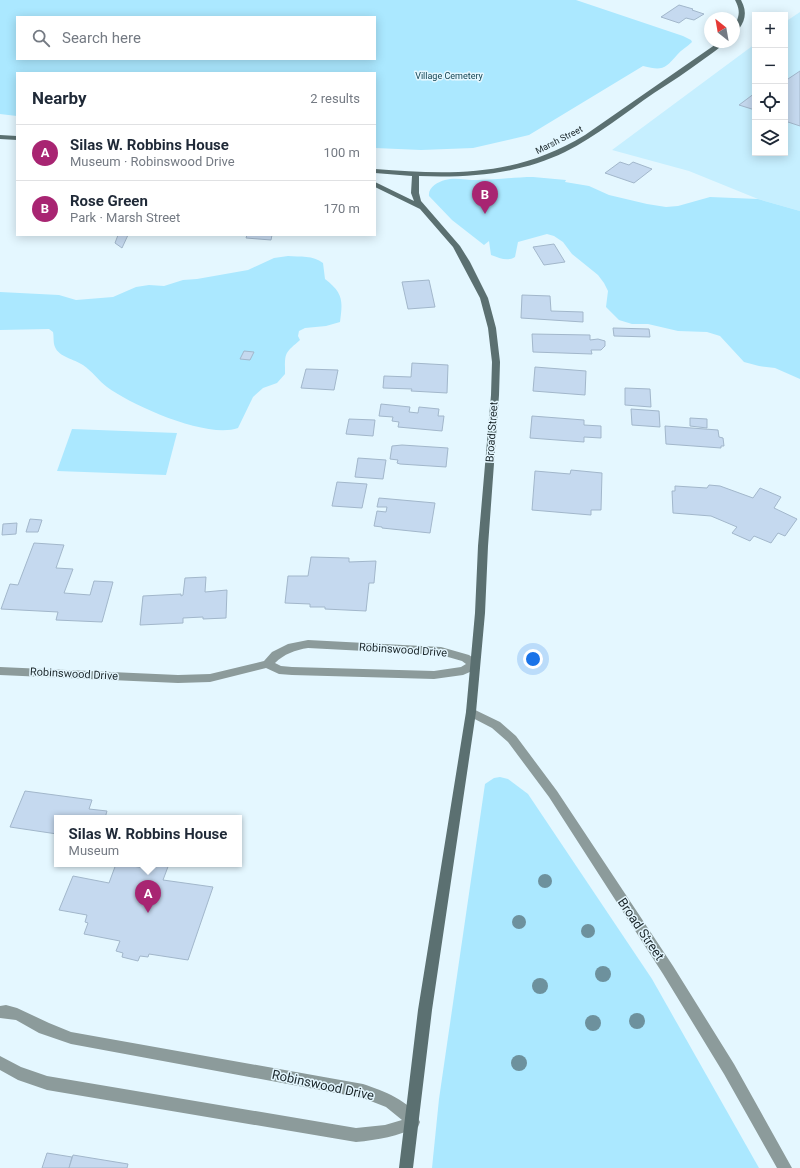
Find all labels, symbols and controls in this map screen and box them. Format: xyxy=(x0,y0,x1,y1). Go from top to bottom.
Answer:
north arrow xyxy=(704,12,740,48)
map controls xyxy=(752,12,788,156)
button: + xyxy=(752,12,788,48)
search box xyxy=(16,16,376,60)
icon: search xyxy=(30,27,52,49)
text: Search here xyxy=(62,29,141,47)
button: − xyxy=(752,48,788,84)
park label: Village Cemetery xyxy=(415,71,484,81)
button: locate xyxy=(752,84,788,120)
text: Nearby xyxy=(32,88,87,108)
text: 2 results xyxy=(310,91,360,106)
button: layers xyxy=(752,120,788,156)
street label: Marsh Street xyxy=(534,124,584,156)
text: Silas W. Robbins House xyxy=(70,136,229,154)
text: A xyxy=(41,145,49,160)
text: 100 m xyxy=(323,145,360,160)
text: Museum · Robinswood Drive xyxy=(70,154,235,169)
pin: B xyxy=(472,181,498,214)
text: Rose Green xyxy=(70,192,148,210)
text: B xyxy=(41,201,49,216)
text: 170 m xyxy=(323,201,360,216)
text: Park · Marsh Street xyxy=(70,210,180,225)
street label: Broad Street xyxy=(483,401,501,463)
street label: Robinswood Drive xyxy=(359,640,448,660)
your location xyxy=(523,649,543,669)
street label: Robinswood Drive xyxy=(30,665,118,683)
popup xyxy=(54,815,242,867)
text: Silas W. Robbins House xyxy=(69,825,227,843)
text: Museum xyxy=(69,843,119,858)
pin: A xyxy=(135,880,161,913)
street label: Broad Street xyxy=(615,895,667,963)
street label: Robinswood Drive xyxy=(271,1067,376,1103)

